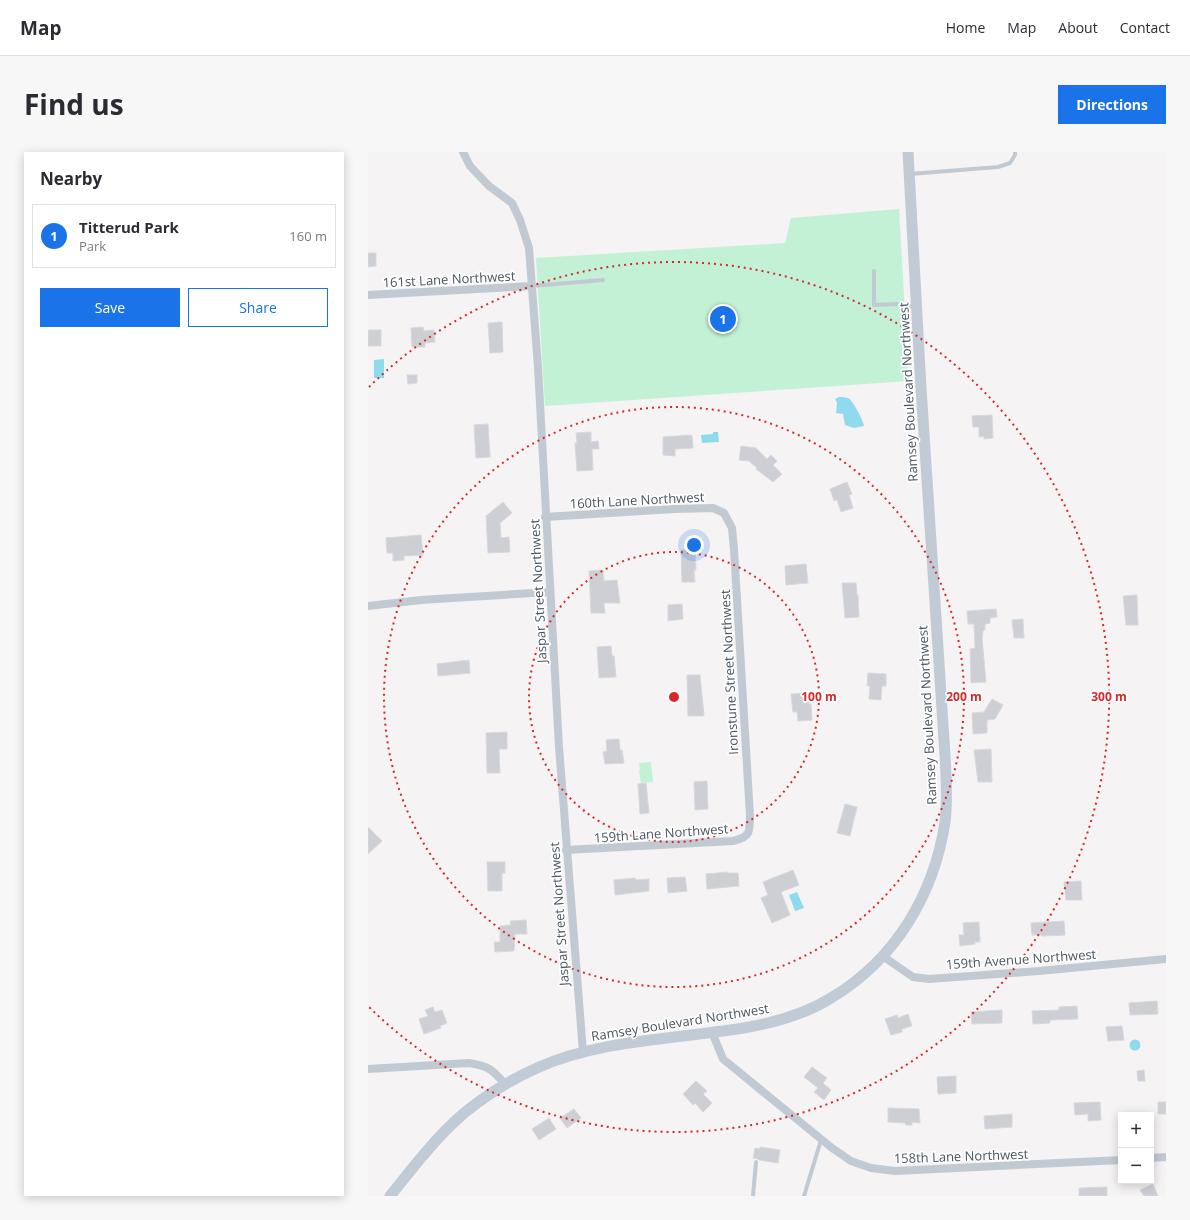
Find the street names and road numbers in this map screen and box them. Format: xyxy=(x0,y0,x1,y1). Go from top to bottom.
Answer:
street label: 161st Lane Northwest xyxy=(382,267,516,291)
street label: Ramsey Boulevard Northwest xyxy=(894,302,922,482)
street label: 160th Lane Northwest xyxy=(569,487,705,513)
street label: Jaspar Street Northwest xyxy=(525,518,551,665)
street label: Ironstune Street Northwest xyxy=(716,588,742,755)
street label: Ramsey Boulevard Northwest xyxy=(913,625,941,805)
street label: 159th Lane Northwest xyxy=(593,819,729,847)
street label: Jaspar Street Northwest xyxy=(545,841,573,989)
street label: 159th Avenue Northwest xyxy=(945,945,1097,973)
street label: Ramsey Boulevard Northwest xyxy=(590,999,770,1045)
street label: 158th Lane Northwest xyxy=(893,1145,1029,1167)

